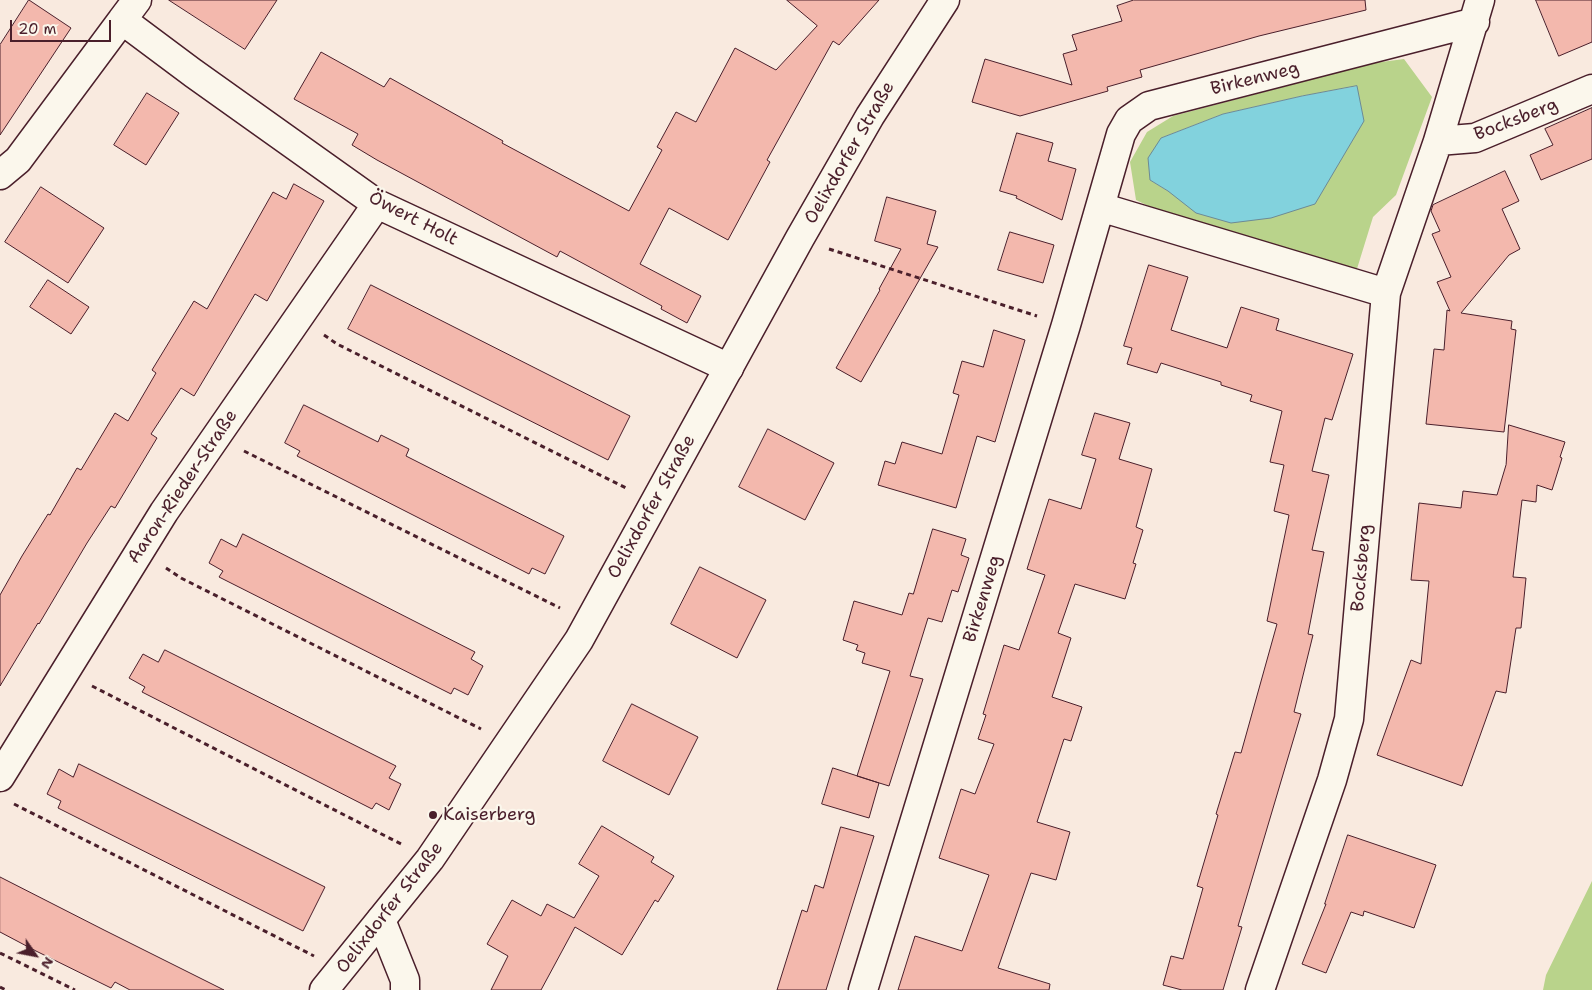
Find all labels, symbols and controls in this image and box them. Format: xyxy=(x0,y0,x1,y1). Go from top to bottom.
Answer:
scale bar xyxy=(12,10,114,42)
text: 20 m xyxy=(18,19,57,39)
street label: Birkenweg xyxy=(1209,58,1301,100)
street label: Oelixdorfer Straße xyxy=(800,78,900,228)
street label: Bocksberg xyxy=(1471,94,1561,146)
street label: Öwert Holt xyxy=(365,187,461,251)
street label: Aaron-Rieder-Straße xyxy=(123,406,243,568)
street label: Oelixdorfer Straße xyxy=(604,431,700,583)
street label: Bocksberg xyxy=(1347,523,1377,613)
street label: Birkenweg xyxy=(959,553,1007,645)
place label: Kaiserberg xyxy=(443,804,536,826)
marker: Kaiserberg xyxy=(427,809,439,821)
street label: Oelixdorfer Straße xyxy=(332,838,448,978)
north arrow xyxy=(10,930,60,980)
text: N xyxy=(37,954,58,973)

